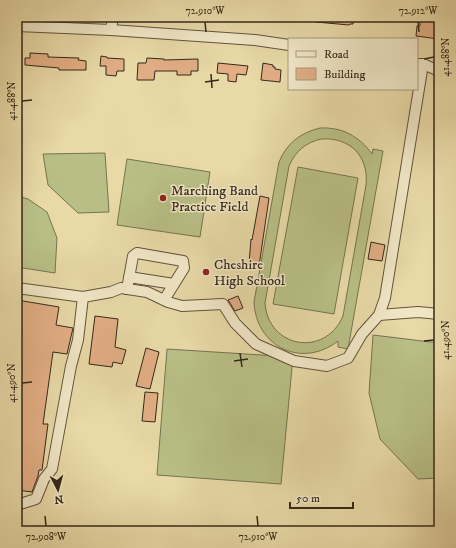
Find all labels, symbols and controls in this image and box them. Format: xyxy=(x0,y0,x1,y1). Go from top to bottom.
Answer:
text: 72.910°W xyxy=(185,5,225,17)
text: 72.912°W xyxy=(399,5,438,17)
text: 41.488°N xyxy=(440,37,452,77)
legend xyxy=(288,38,418,90)
text: Road xyxy=(324,47,349,62)
text: Building xyxy=(324,67,365,82)
text: 41.488°N xyxy=(6,81,18,121)
place label: Marching Band Practice Field xyxy=(171,182,258,216)
marker: Marching Band Practice Field xyxy=(158,193,168,203)
place label: Cheshire High School xyxy=(214,256,286,290)
marker: Cheshire High School xyxy=(201,267,211,277)
text: 41.490°N xyxy=(440,320,452,360)
text: 41.490°N xyxy=(6,363,18,403)
north arrow xyxy=(38,470,78,510)
scale bar xyxy=(290,484,353,510)
text: 50 m xyxy=(296,491,320,506)
text: N xyxy=(54,492,64,506)
text: 72.908°W xyxy=(26,531,67,543)
text: 72.910°W xyxy=(238,531,278,543)

